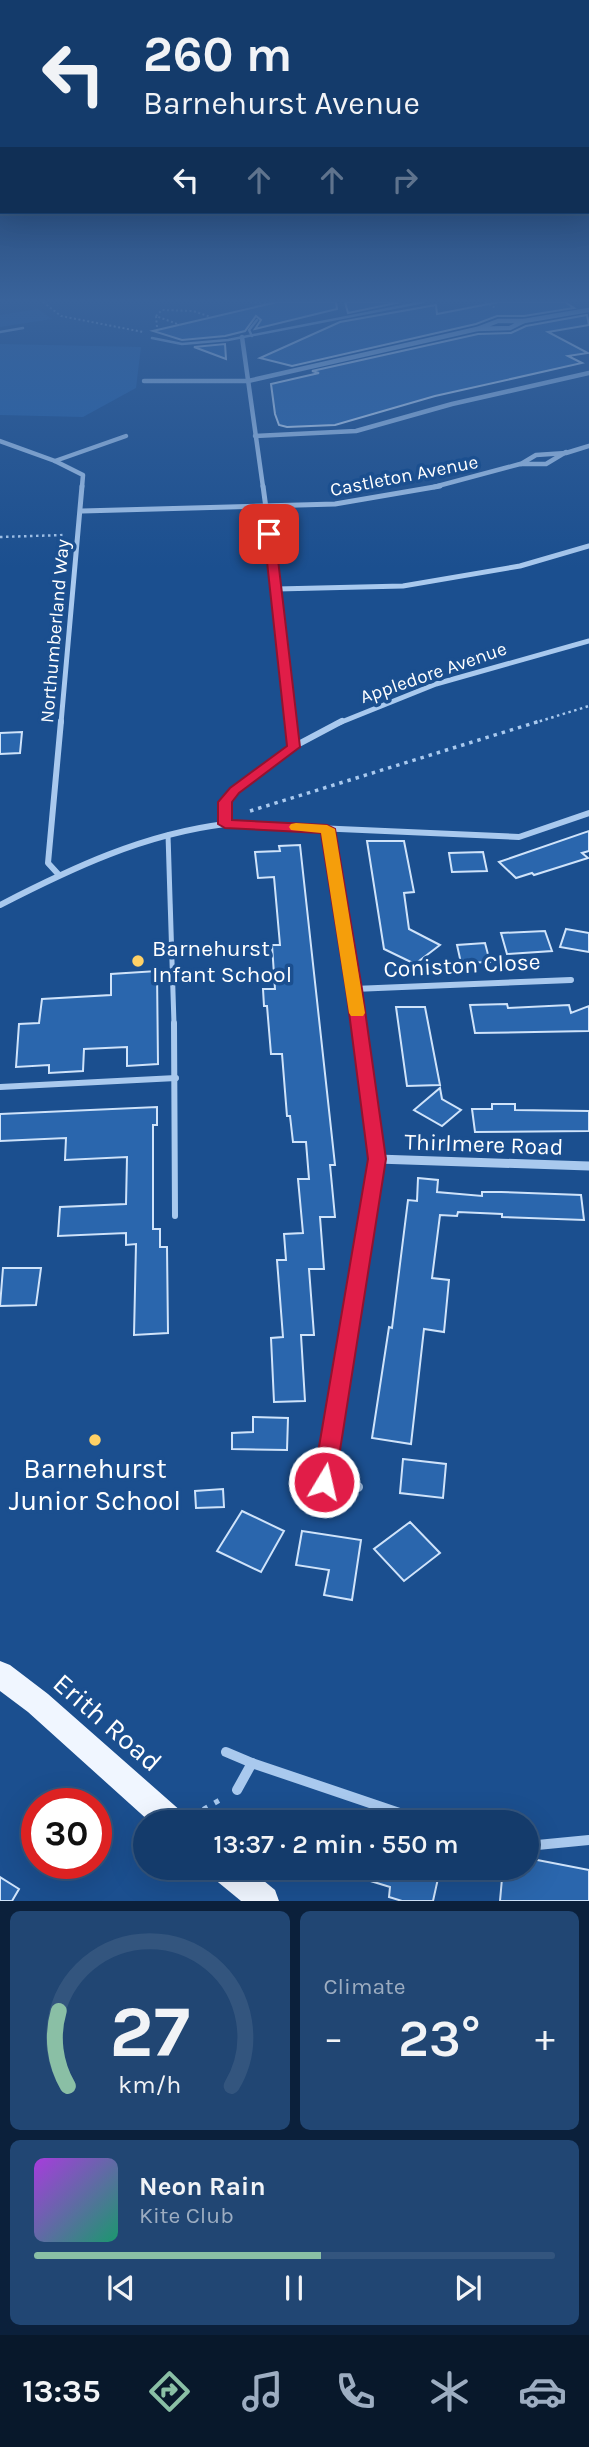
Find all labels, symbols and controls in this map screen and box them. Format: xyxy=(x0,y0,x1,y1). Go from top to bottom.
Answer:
text: 260 m xyxy=(143,26,292,83)
icon: left xyxy=(28,28,119,119)
text: Barnehurst Avenue xyxy=(143,85,420,122)
icon: left xyxy=(167,161,205,199)
icon: ahead xyxy=(240,161,278,199)
icon: ahead xyxy=(313,161,351,199)
icon: right xyxy=(386,161,424,199)
street label: Castleton Avenue xyxy=(328,451,480,501)
pin xyxy=(239,504,299,564)
icon: arrive xyxy=(250,515,288,553)
street label: Northumberland Way xyxy=(36,538,74,724)
street label: Appledore Avenue xyxy=(357,638,509,708)
place label: Barnehurst Infant School xyxy=(152,935,292,988)
street label: Coniston Close xyxy=(383,948,541,983)
marker: Barnehurst Infant School xyxy=(130,953,146,969)
street label: Thirlmere Road xyxy=(404,1128,564,1161)
marker: Barnehurst Junior School xyxy=(87,1432,103,1448)
position arrow xyxy=(287,1445,361,1519)
place label: Barnehurst Junior School xyxy=(9,1452,181,1517)
street label: Erith Road xyxy=(47,1666,169,1778)
speed limit sign: 30 xyxy=(21,1788,112,1879)
text: 13:37 · 2 min · 550 m xyxy=(213,1829,459,1860)
text: Climate xyxy=(324,1973,406,2000)
text: 27 xyxy=(110,1990,190,2075)
text: 23° xyxy=(398,2008,481,2069)
text: − xyxy=(324,2016,343,2061)
text: + xyxy=(535,2016,555,2061)
text: km/h xyxy=(118,2070,181,2099)
text: Neon Rain xyxy=(139,2171,266,2202)
text: Kite Club xyxy=(139,2202,234,2229)
icon: previous xyxy=(102,2269,140,2307)
icon: pause xyxy=(275,2269,313,2307)
icon: next xyxy=(449,2269,487,2307)
icon: directions xyxy=(145,2367,194,2416)
icon: music xyxy=(238,2367,287,2416)
icon: phone xyxy=(331,2367,380,2416)
icon: climate xyxy=(425,2367,474,2416)
icon: car xyxy=(518,2367,567,2416)
text: 13:35 xyxy=(22,2373,101,2410)

